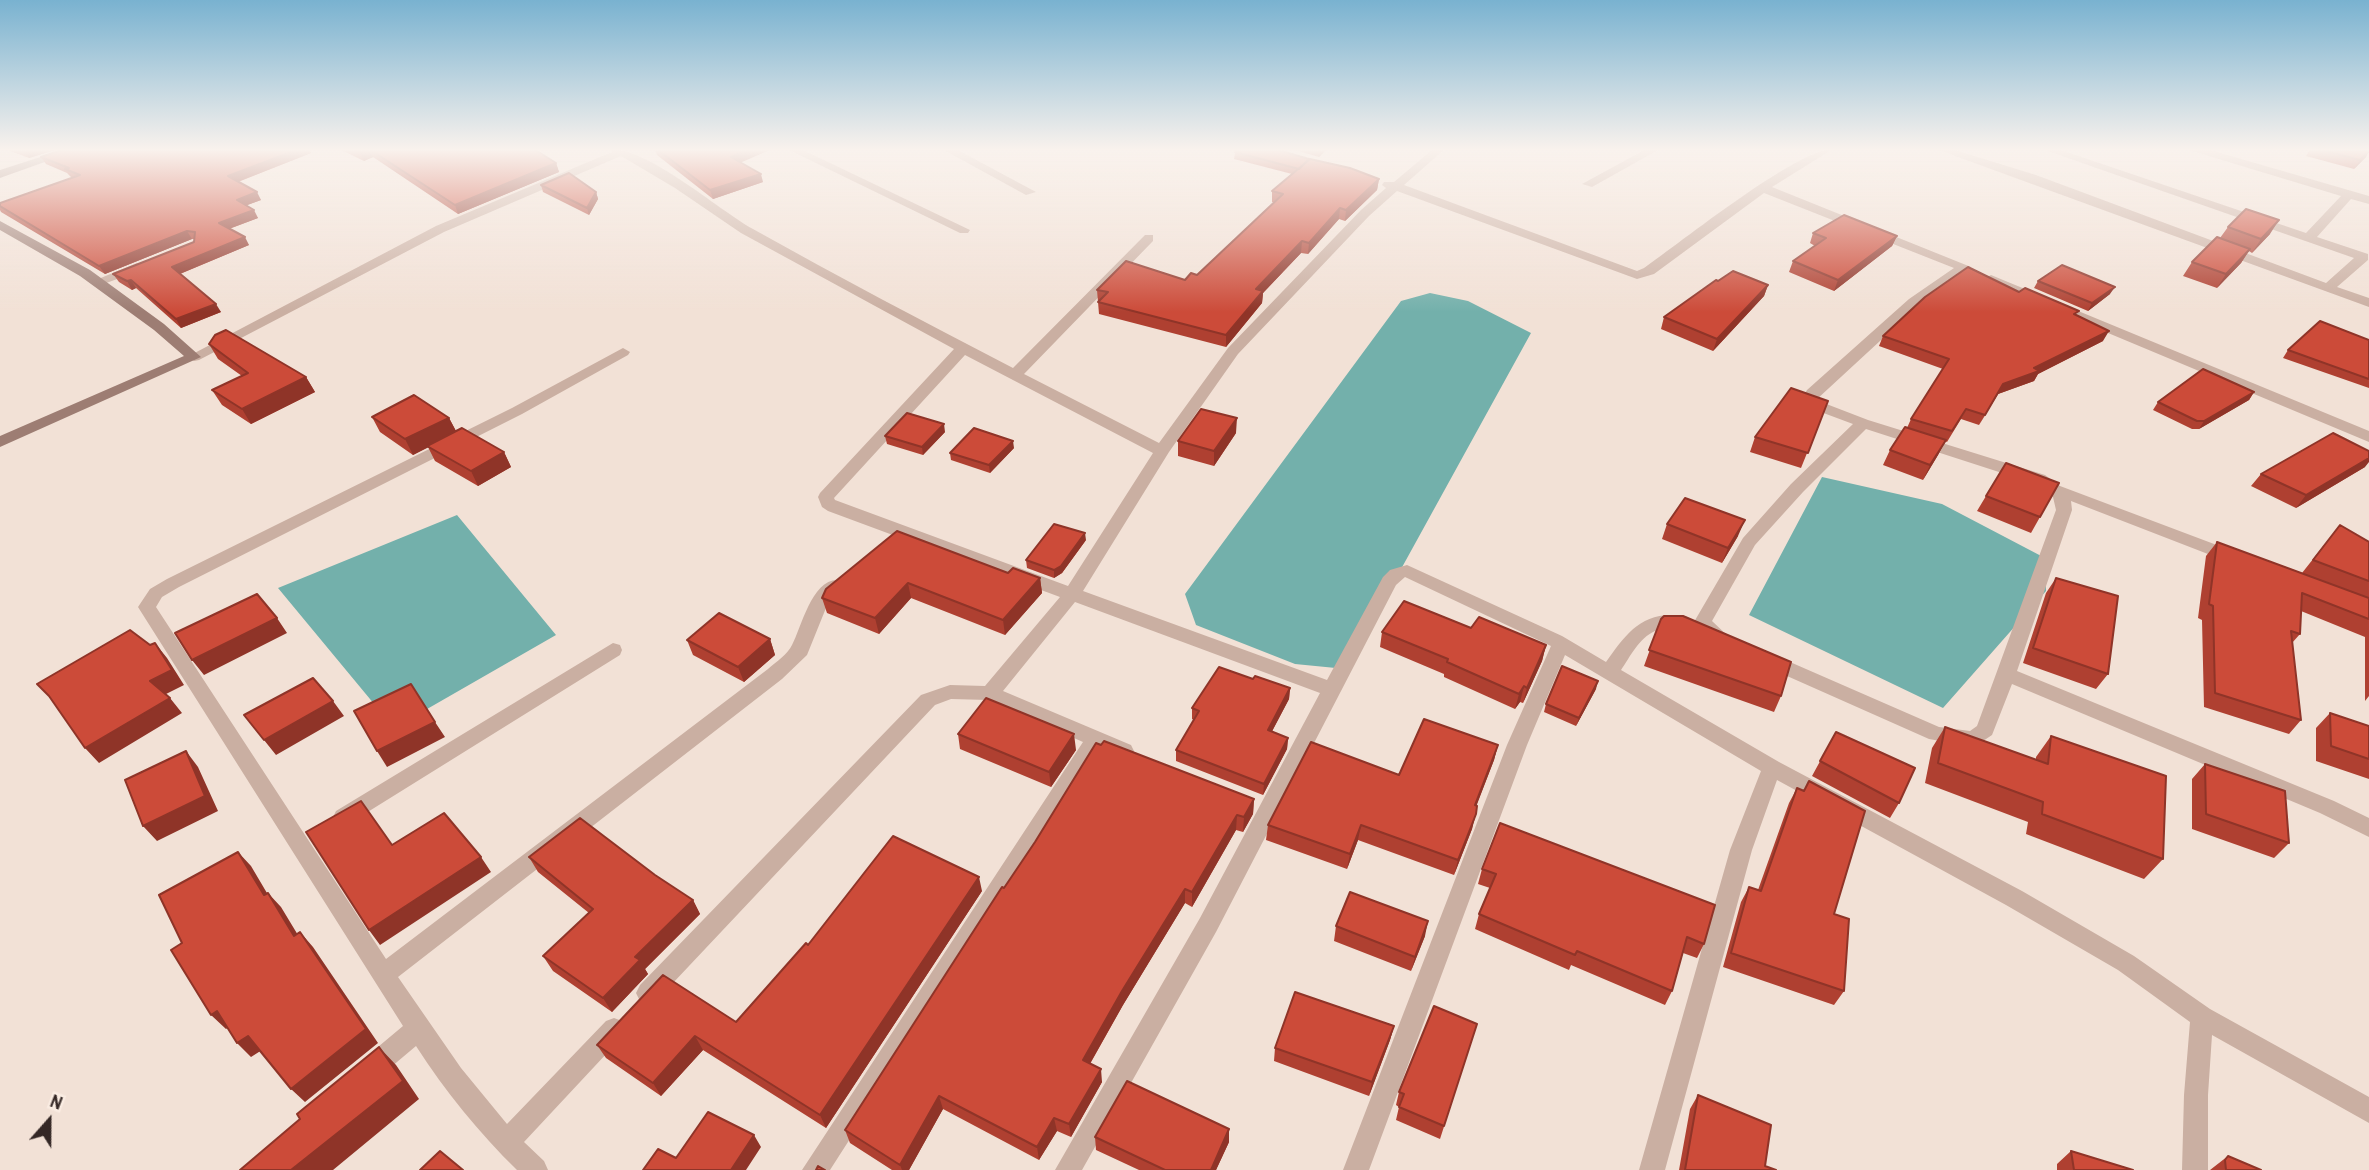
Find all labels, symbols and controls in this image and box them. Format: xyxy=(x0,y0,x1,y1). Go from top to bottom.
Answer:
north arrow xyxy=(14,1086,84,1156)
text: N xyxy=(47,1087,66,1116)

